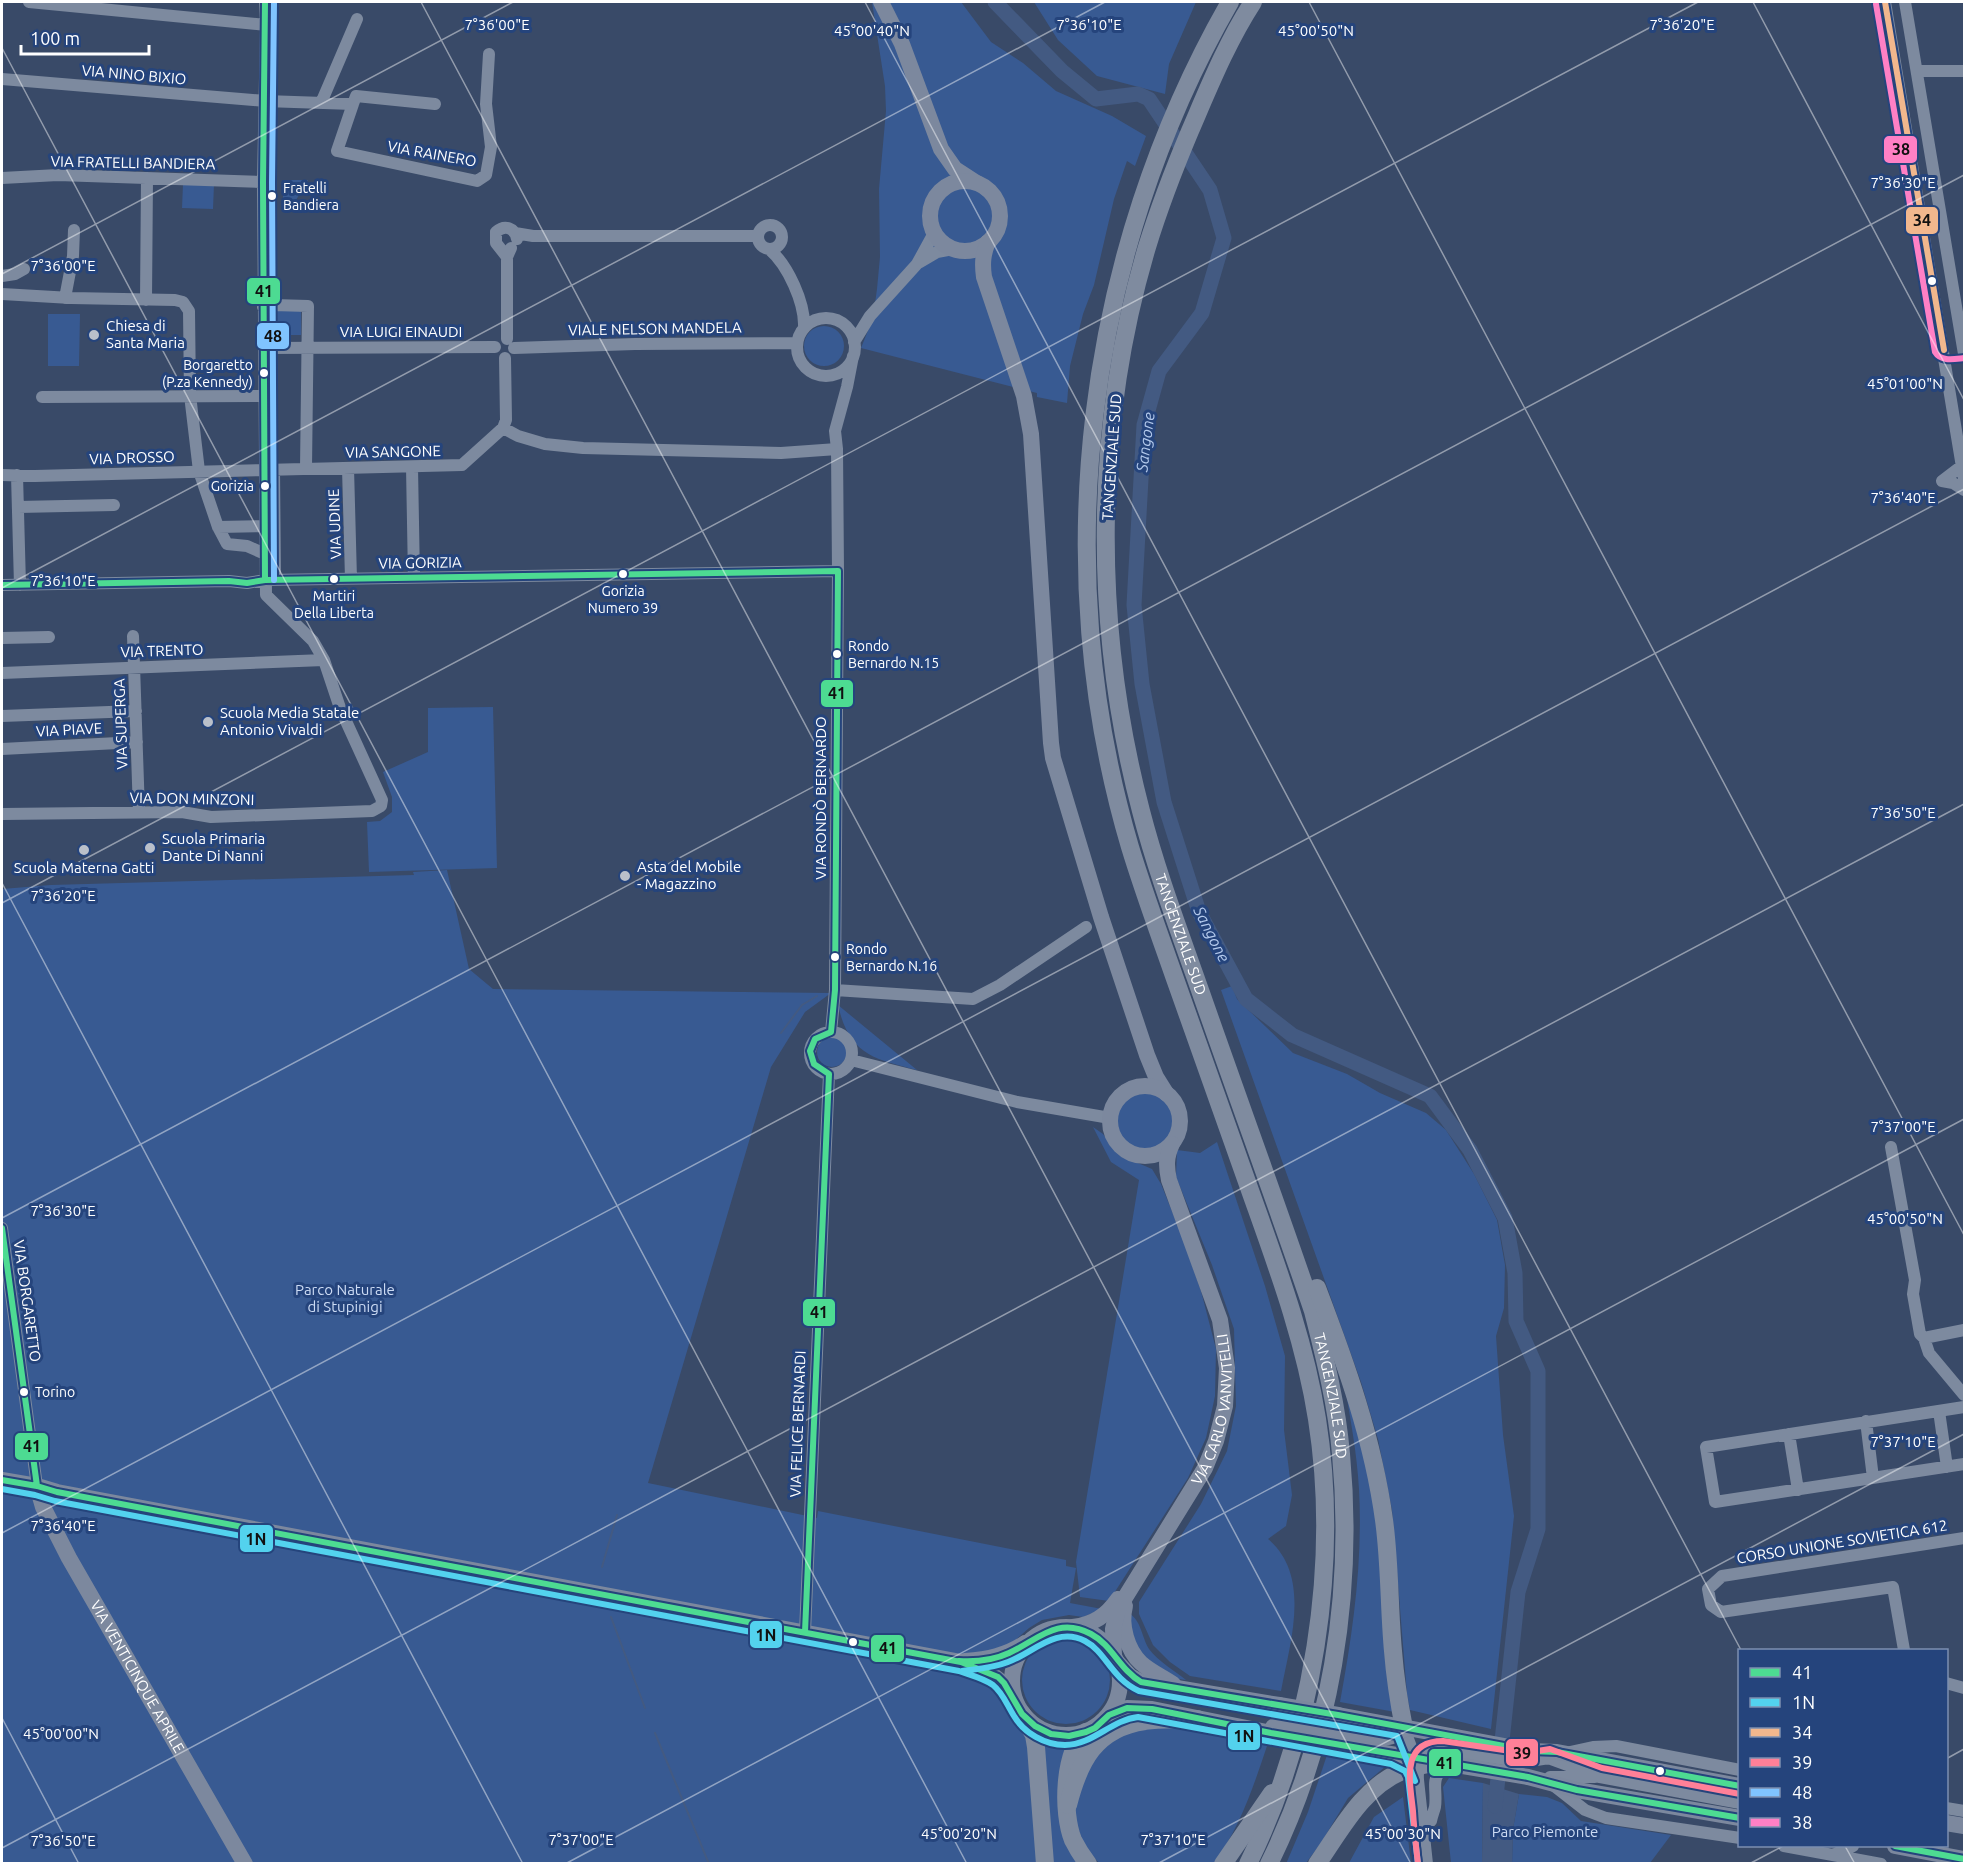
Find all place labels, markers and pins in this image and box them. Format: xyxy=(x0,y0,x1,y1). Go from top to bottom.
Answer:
place label: Fratelli Bandiera xyxy=(283,180,339,213)
marker: Fratelli Bandiera xyxy=(266,190,278,202)
unlabelled marker xyxy=(1926,275,1938,287)
place label: Chiesa di Santa Maria xyxy=(106,317,185,351)
marker: Chiesa di Santa Maria xyxy=(87,328,101,342)
place label: Borgaretto (P.za Kennedy) xyxy=(162,357,253,390)
marker: Borgaretto (P.za Kennedy) xyxy=(258,367,270,379)
place label: Gorizia xyxy=(211,478,254,494)
marker: Gorizia xyxy=(259,480,271,492)
marker: Gorizia Numero 39 xyxy=(617,568,629,580)
marker: Martiri Della Liberta xyxy=(328,573,340,585)
place label: Gorizia Numero 39 xyxy=(588,583,658,616)
place label: Martiri Della Liberta xyxy=(294,588,374,621)
place label: Rondo Bernardo N.15 xyxy=(848,638,939,671)
marker: Rondo Bernardo N.15 xyxy=(831,648,843,660)
place label: Scuola Media Statale Antonio Vivaldi xyxy=(220,704,359,738)
marker: Scuola Media Statale Antonio Vivaldi xyxy=(201,715,215,729)
place label: Scuola Primaria Dante Di Nanni xyxy=(162,830,265,864)
marker: Scuola Primaria Dante Di Nanni xyxy=(143,841,157,855)
marker: Scuola Materna Gatti xyxy=(77,843,91,857)
place label: Asta del Mobile - Magazzino xyxy=(637,858,741,892)
place label: Scuola Materna Gatti xyxy=(14,859,154,876)
marker: Asta del Mobile - Magazzino xyxy=(618,869,632,883)
place label: Rondo Bernardo N.16 xyxy=(846,941,937,974)
marker: Rondo Bernardo N.16 xyxy=(829,951,841,963)
place label: Torino xyxy=(35,1384,75,1400)
marker: Torino xyxy=(18,1386,30,1398)
unlabelled marker xyxy=(847,1636,859,1648)
unlabelled marker xyxy=(1654,1765,1666,1777)

